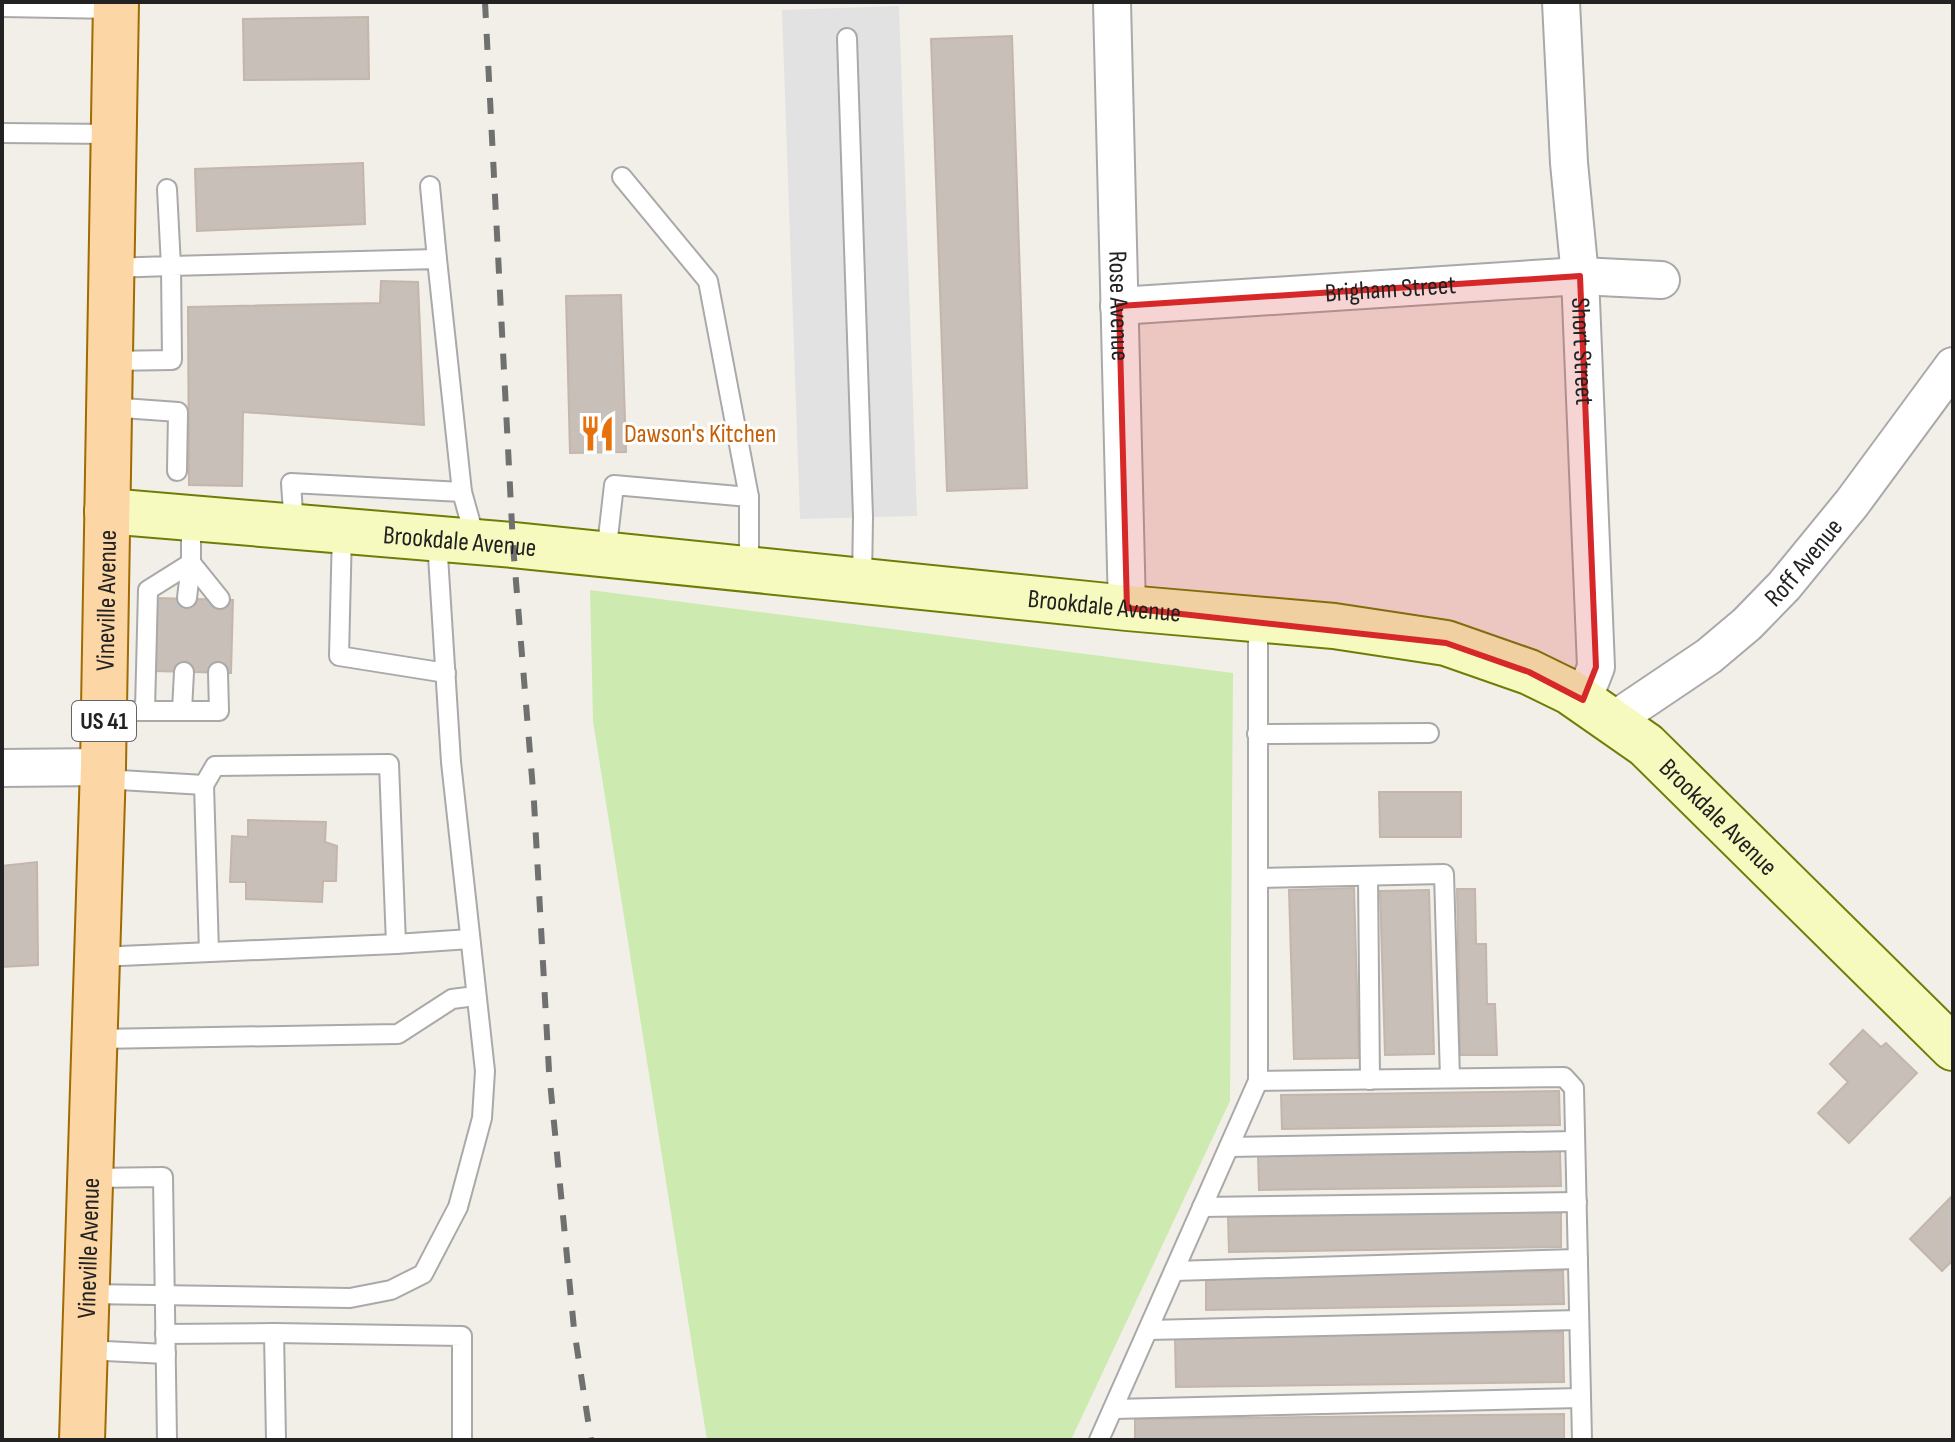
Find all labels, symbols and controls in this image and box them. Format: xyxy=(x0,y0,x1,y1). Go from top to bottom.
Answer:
street label: Rose Avenue xyxy=(1101,251,1135,361)
street label: Brigham Street xyxy=(1324,270,1457,310)
street label: Short Street xyxy=(1564,297,1599,406)
restaurant icon: Dawson's Kitchen xyxy=(579,414,617,452)
place label: Dawson's Kitchen xyxy=(624,419,776,450)
street label: Roff Avenue xyxy=(1759,513,1850,613)
street label: Brookdale Avenue xyxy=(382,520,538,564)
street label: Vineville Avenue xyxy=(91,530,124,671)
street label: Brookdale Avenue xyxy=(1026,584,1182,630)
road number: US 41 xyxy=(72,701,136,741)
street label: Brookdale Avenue xyxy=(1652,753,1783,883)
street label: Vineville Avenue xyxy=(72,1177,107,1319)

